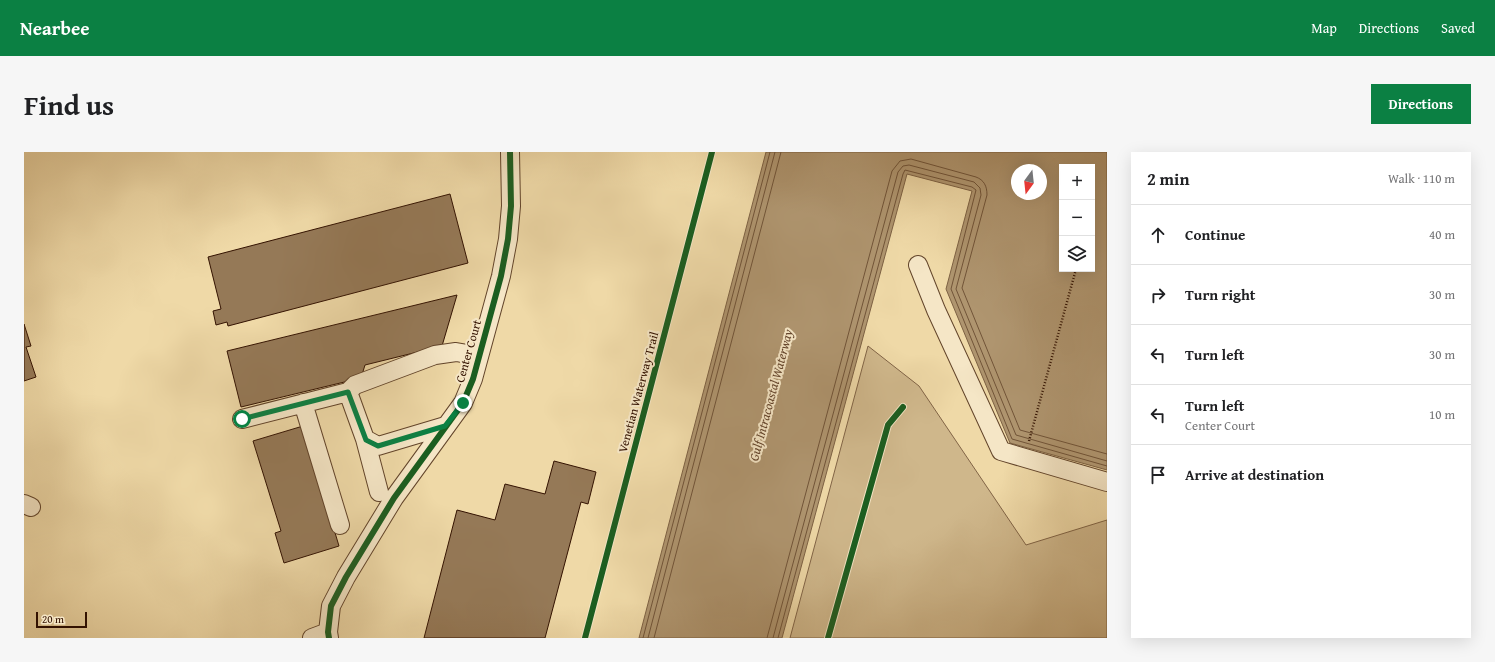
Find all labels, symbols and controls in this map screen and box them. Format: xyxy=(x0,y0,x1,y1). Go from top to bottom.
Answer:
text: Nearbee xyxy=(20,14,90,42)
text: Map xyxy=(1311,18,1337,38)
text: Directions xyxy=(1359,18,1419,38)
text: Saved xyxy=(1441,18,1475,38)
text: Find us xyxy=(24,84,114,125)
button: Directions xyxy=(1371,84,1471,124)
north arrow xyxy=(1011,164,1047,200)
map controls xyxy=(1059,164,1095,272)
button: + xyxy=(1059,164,1095,200)
text: 2 min xyxy=(1147,166,1189,191)
text: Walk · 110 m xyxy=(1388,169,1455,188)
button: − xyxy=(1059,200,1095,236)
icon: ahead xyxy=(1147,224,1169,246)
text: Continue xyxy=(1185,224,1246,245)
text: 40 m xyxy=(1429,225,1455,244)
button: layers xyxy=(1059,236,1095,272)
icon: right xyxy=(1147,284,1169,306)
text: Turn right xyxy=(1185,284,1256,305)
text: 30 m xyxy=(1429,285,1455,304)
street label: Center Court xyxy=(451,317,485,384)
water label: Gulf Intracoastal Waterway xyxy=(744,327,798,463)
street label: Venetian Waterway Trail xyxy=(614,329,662,454)
icon: left xyxy=(1147,344,1169,366)
text: Turn left xyxy=(1185,344,1244,365)
text: 30 m xyxy=(1429,345,1455,364)
route end xyxy=(454,394,472,412)
text: Turn left xyxy=(1185,395,1244,416)
icon: left xyxy=(1147,404,1169,426)
text: 10 m xyxy=(1429,405,1455,424)
route start xyxy=(233,410,251,428)
text: Center Court xyxy=(1185,416,1255,435)
icon: arrive xyxy=(1147,464,1169,486)
text: Arrive at destination xyxy=(1185,464,1324,485)
scale bar xyxy=(36,610,87,629)
text: 20 m xyxy=(42,611,64,627)

